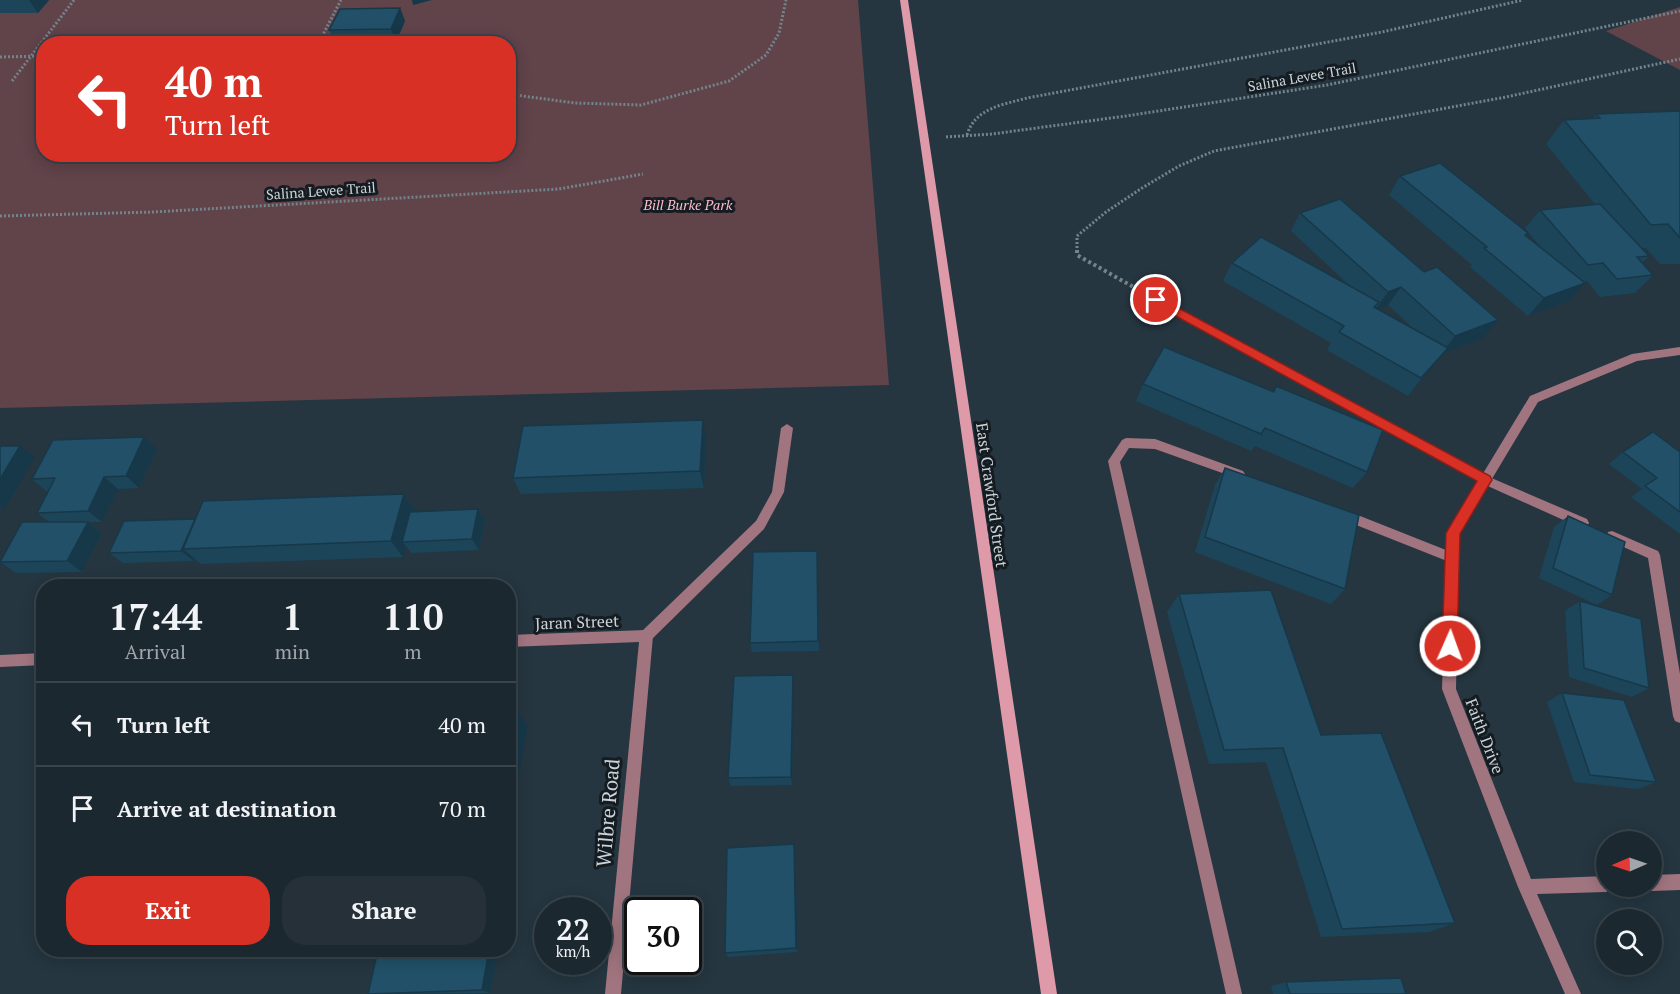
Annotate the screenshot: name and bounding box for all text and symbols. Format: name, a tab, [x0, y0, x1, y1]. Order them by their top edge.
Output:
text: 40 m	[165, 53, 263, 109]
street label: Salina Levee Trail	[1246, 58, 1358, 95]
icon: left	[66, 60, 144, 138]
text: Turn left	[165, 107, 270, 143]
street label: Salina Levee Trail	[266, 177, 376, 204]
park label: Bill Burke Park	[643, 195, 733, 214]
pin	[1130, 274, 1181, 325]
icon: arrive	[1139, 283, 1172, 316]
street label: East Crawford Street	[971, 421, 1013, 569]
text: 17:44	[109, 593, 202, 640]
text: 1	[282, 593, 303, 640]
text: 110	[382, 593, 443, 640]
street label: Jaran Street	[535, 610, 619, 634]
position arrow	[1418, 614, 1482, 678]
text: Arrival	[125, 638, 186, 665]
text: min	[275, 638, 310, 665]
text: m	[404, 638, 422, 665]
street label: Faith Drive	[1461, 695, 1509, 777]
icon: left	[66, 708, 99, 741]
text: Turn left	[117, 710, 210, 739]
text: 40 m	[438, 710, 486, 739]
street label: Wilbre Road	[589, 758, 626, 868]
icon: arrive	[66, 792, 99, 825]
text: Arrive at destination	[117, 794, 336, 823]
text: 70 m	[438, 794, 486, 823]
north arrow	[1596, 831, 1662, 897]
map controls	[1596, 831, 1662, 975]
button: Exit	[66, 876, 270, 945]
button: Share	[282, 876, 486, 945]
speed limit sign: 30	[624, 897, 702, 975]
text: 22	[556, 909, 590, 949]
button: search	[1596, 909, 1662, 975]
text: km/h	[556, 941, 590, 961]

